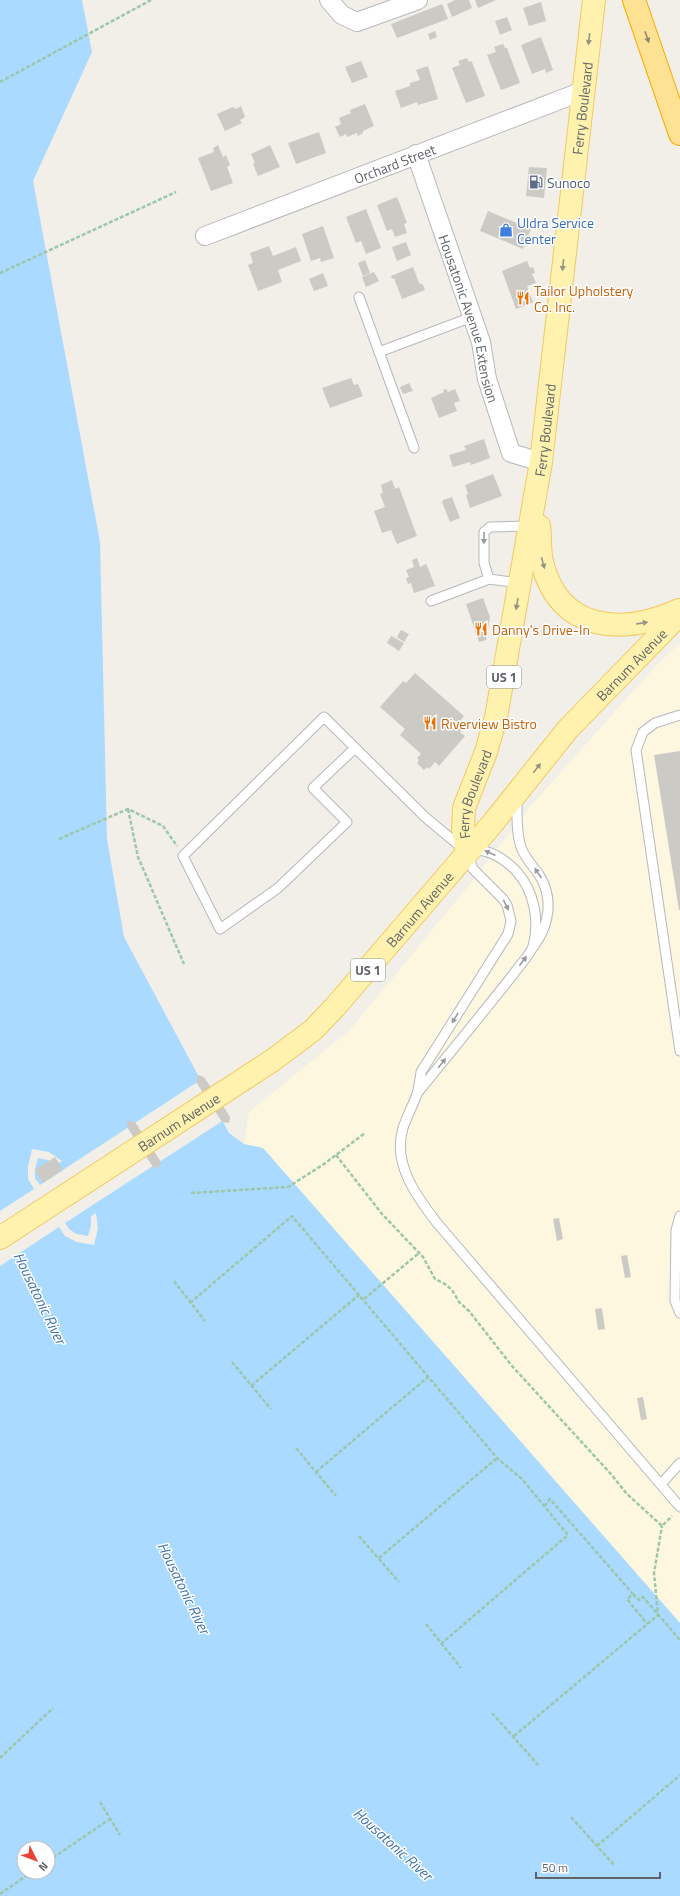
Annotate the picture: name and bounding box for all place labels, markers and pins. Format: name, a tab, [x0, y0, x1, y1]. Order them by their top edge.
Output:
place label: Sunoco	[547, 172, 590, 193]
fuel station icon: Sunoco	[528, 174, 544, 190]
place label: Uldra Service Center	[517, 212, 594, 249]
shop icon: Uldra Service Center	[498, 222, 514, 238]
place label: Tailor Upholstery Co. Inc.	[534, 280, 634, 317]
restaurant icon: Tailor Upholstery Co. Inc.	[515, 290, 531, 306]
place label: Danny's Drive-In	[492, 619, 590, 640]
restaurant icon: Danny's Drive-In	[473, 621, 489, 637]
place label: Riverview Bistro	[441, 713, 537, 734]
restaurant icon: Riverview Bistro	[422, 715, 438, 731]

